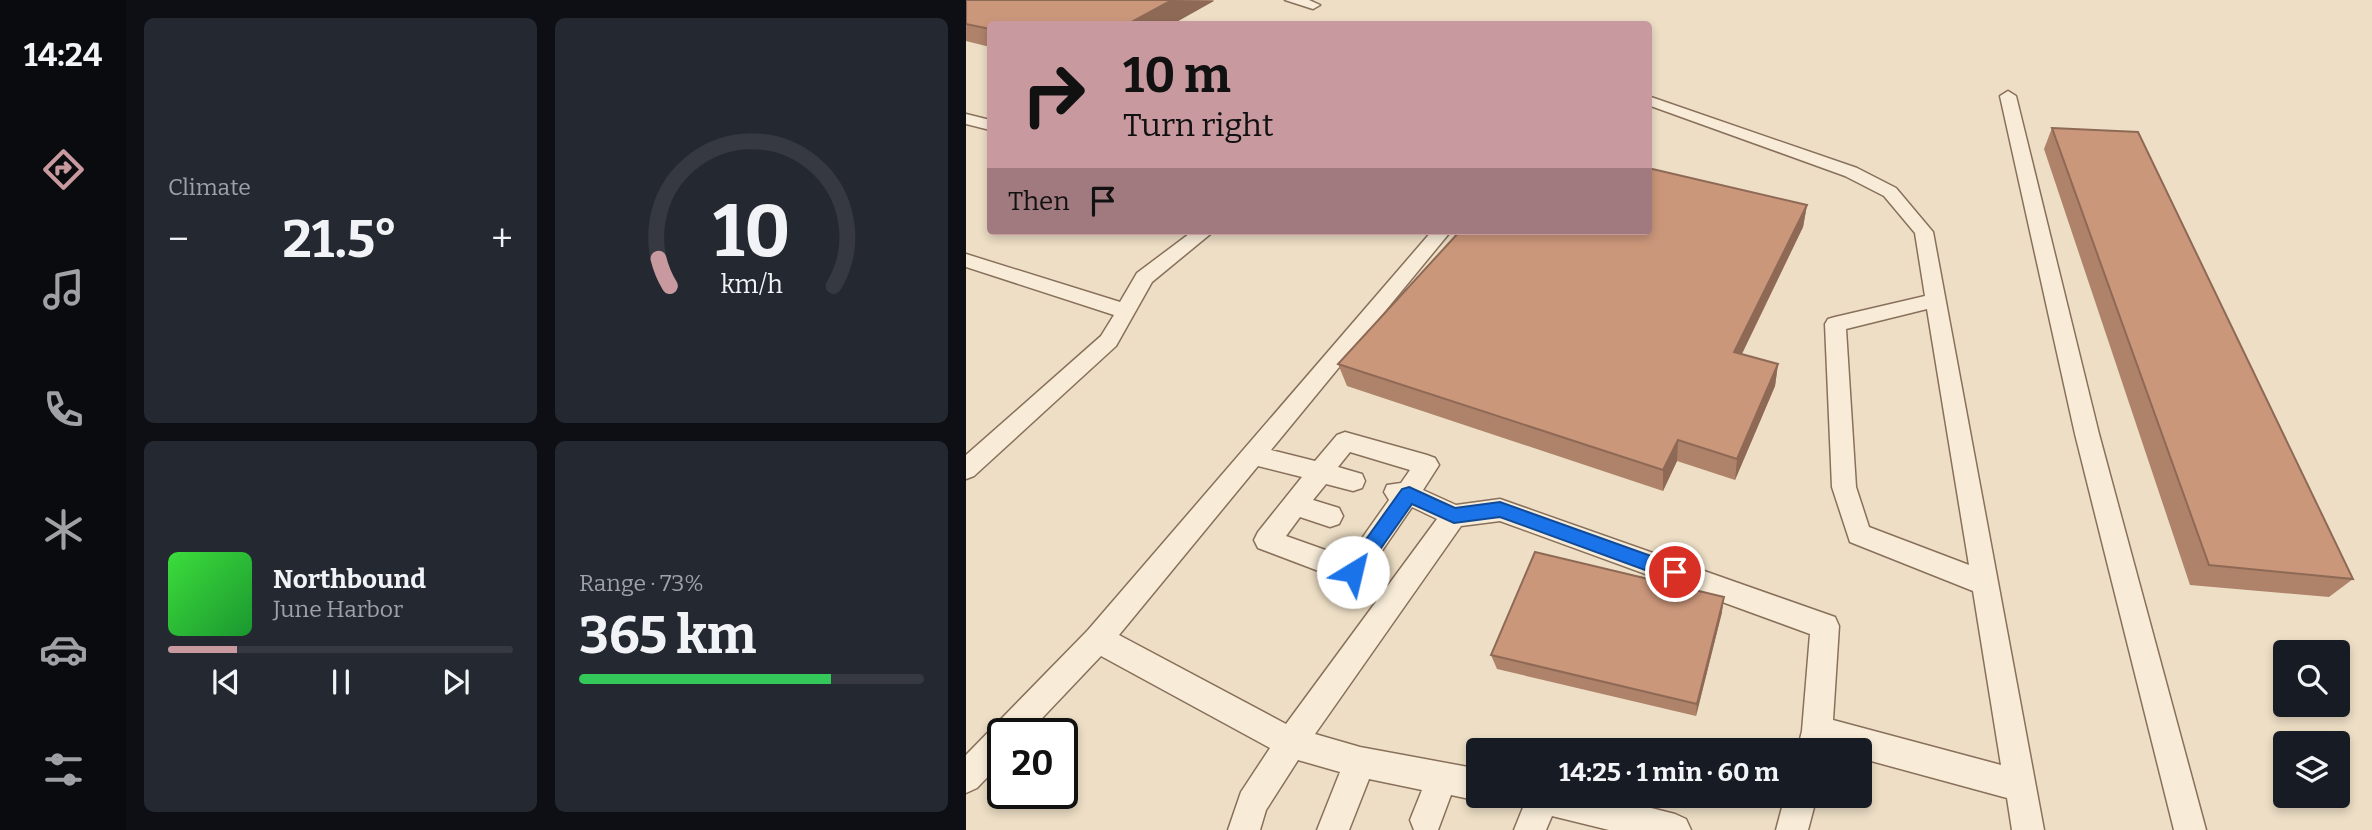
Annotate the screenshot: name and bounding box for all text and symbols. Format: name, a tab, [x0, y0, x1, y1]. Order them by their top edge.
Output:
text: 14:24	[24, 36, 102, 74]
text: 10 m	[1123, 46, 1231, 105]
icon: right	[1008, 49, 1099, 140]
text: Turn right	[1123, 106, 1274, 144]
icon: directions	[39, 145, 88, 194]
text: Climate	[168, 173, 251, 201]
icon: arrive	[1084, 182, 1122, 220]
text: Then	[1008, 186, 1070, 217]
text: 10	[713, 189, 790, 276]
text: 21.5°	[283, 208, 398, 271]
text: −	[168, 216, 189, 262]
text: +	[491, 216, 513, 262]
icon: music	[39, 265, 88, 314]
text: km/h	[721, 270, 783, 300]
icon: phone	[39, 385, 88, 434]
icon: climate	[39, 505, 88, 554]
position arrow	[1316, 535, 1390, 609]
pin	[1645, 542, 1705, 602]
icon: arrive	[1656, 553, 1694, 591]
text: Northbound	[273, 564, 426, 595]
text: Range · 73%	[579, 569, 704, 597]
text: June Harbor	[273, 595, 403, 623]
text: 365 km	[579, 604, 756, 667]
icon: car	[39, 625, 88, 674]
map controls	[2273, 640, 2350, 808]
button: search	[2273, 640, 2350, 717]
icon: previous	[207, 663, 245, 701]
icon: pause	[322, 663, 360, 701]
icon: next	[437, 663, 475, 701]
speed limit sign: 20	[987, 718, 1078, 809]
button: layers	[2273, 731, 2350, 808]
icon: filters	[39, 745, 88, 794]
text: 14:25 · 1 min · 60 m	[1559, 757, 1779, 788]

